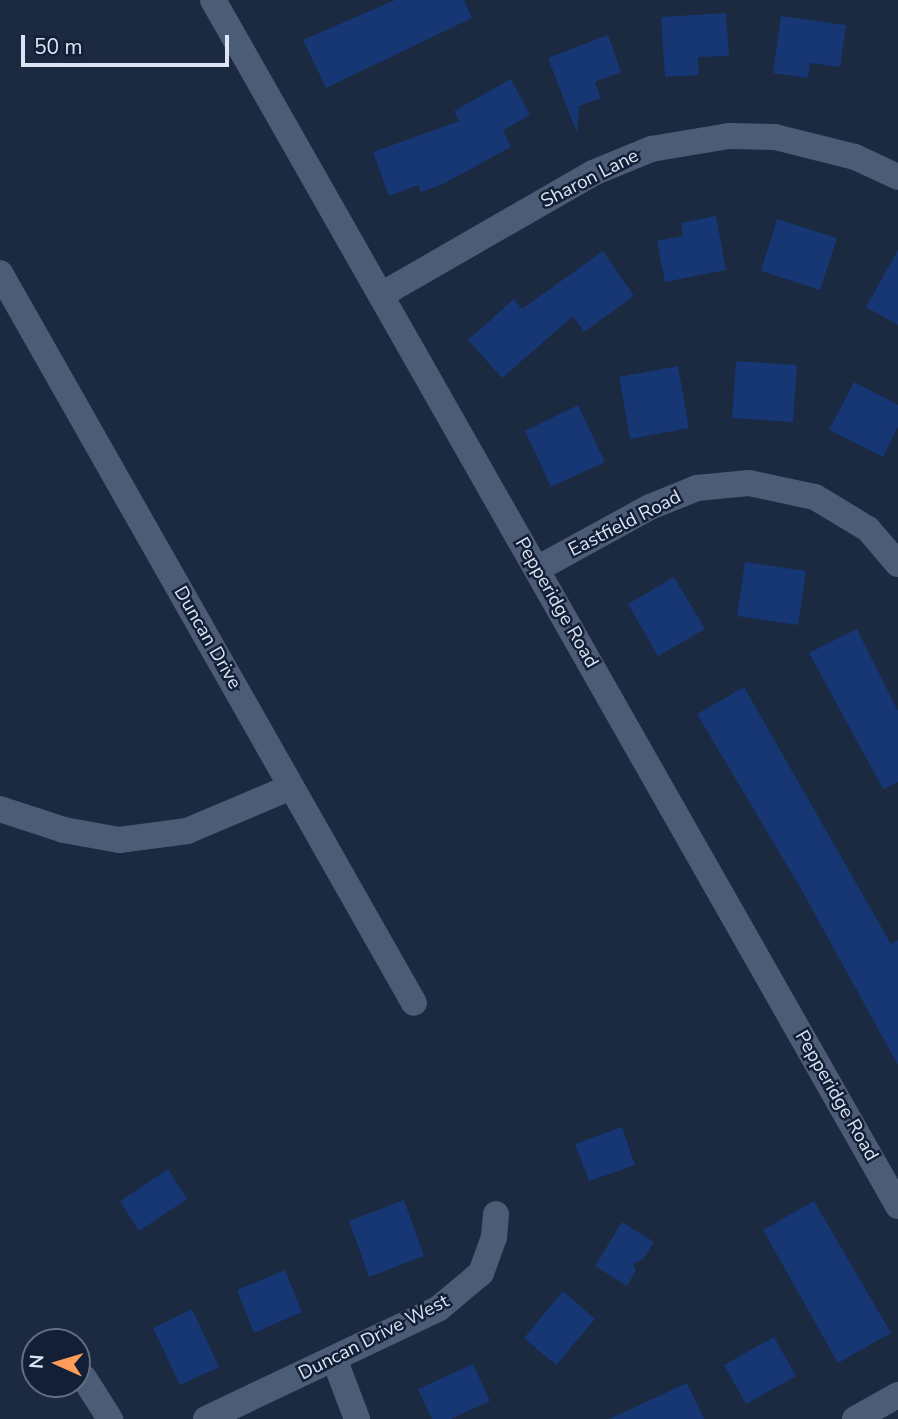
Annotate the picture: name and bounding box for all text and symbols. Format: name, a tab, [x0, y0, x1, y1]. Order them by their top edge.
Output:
scale bar	[24, 21, 233, 65]
text: 50 m	[34, 33, 83, 61]
street label: Sharon Lane	[537, 145, 643, 213]
street label: Eastfield Road	[565, 486, 685, 562]
street label: Pepperidge Road	[509, 534, 603, 672]
street label: Duncan Drive	[168, 582, 246, 694]
street label: Pepperidge Road	[789, 1027, 883, 1165]
street label: Duncan Drive West	[295, 1290, 453, 1386]
north arrow	[21, 1328, 91, 1398]
text: N	[24, 1354, 51, 1370]

